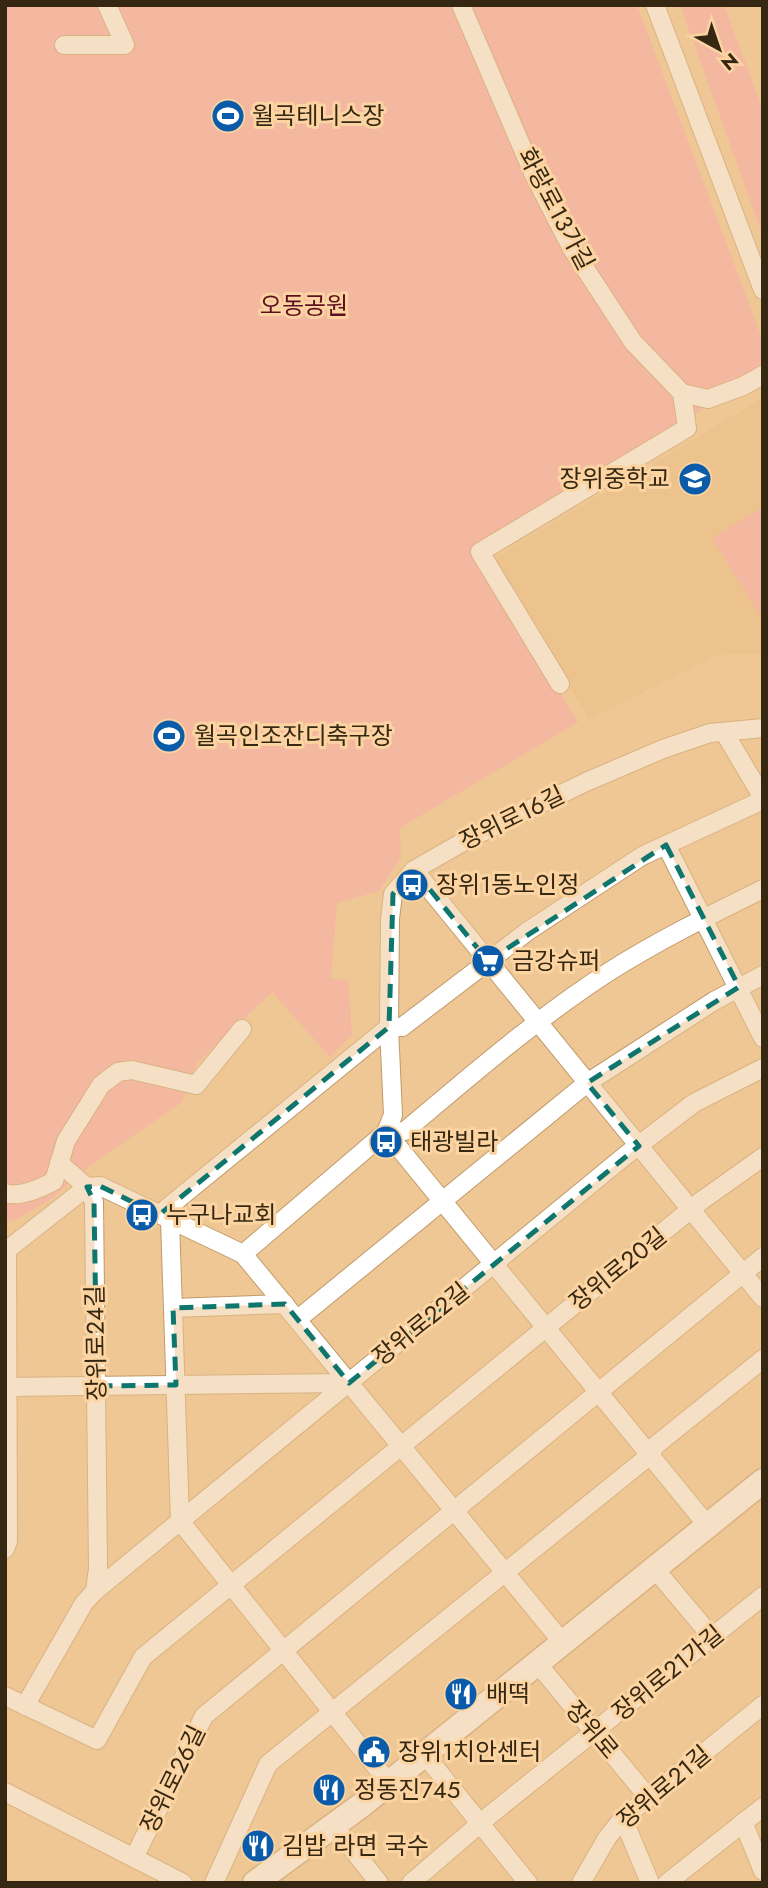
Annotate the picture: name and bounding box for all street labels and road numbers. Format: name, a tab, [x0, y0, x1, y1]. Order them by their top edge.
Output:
street label: 화랑로13가길	[509, 141, 603, 276]
street label: 장위로16길	[453, 777, 570, 858]
street label: 장위로20길	[561, 1218, 674, 1319]
street label: 장위로22길	[365, 1274, 477, 1374]
street label: 장위로24길	[77, 1285, 114, 1401]
street label: 장위로21가길	[604, 1617, 731, 1729]
street label: 장위로	[558, 1693, 627, 1766]
street label: 장위로26길	[131, 1719, 214, 1838]
street label: 장위로21길	[609, 1737, 718, 1836]

